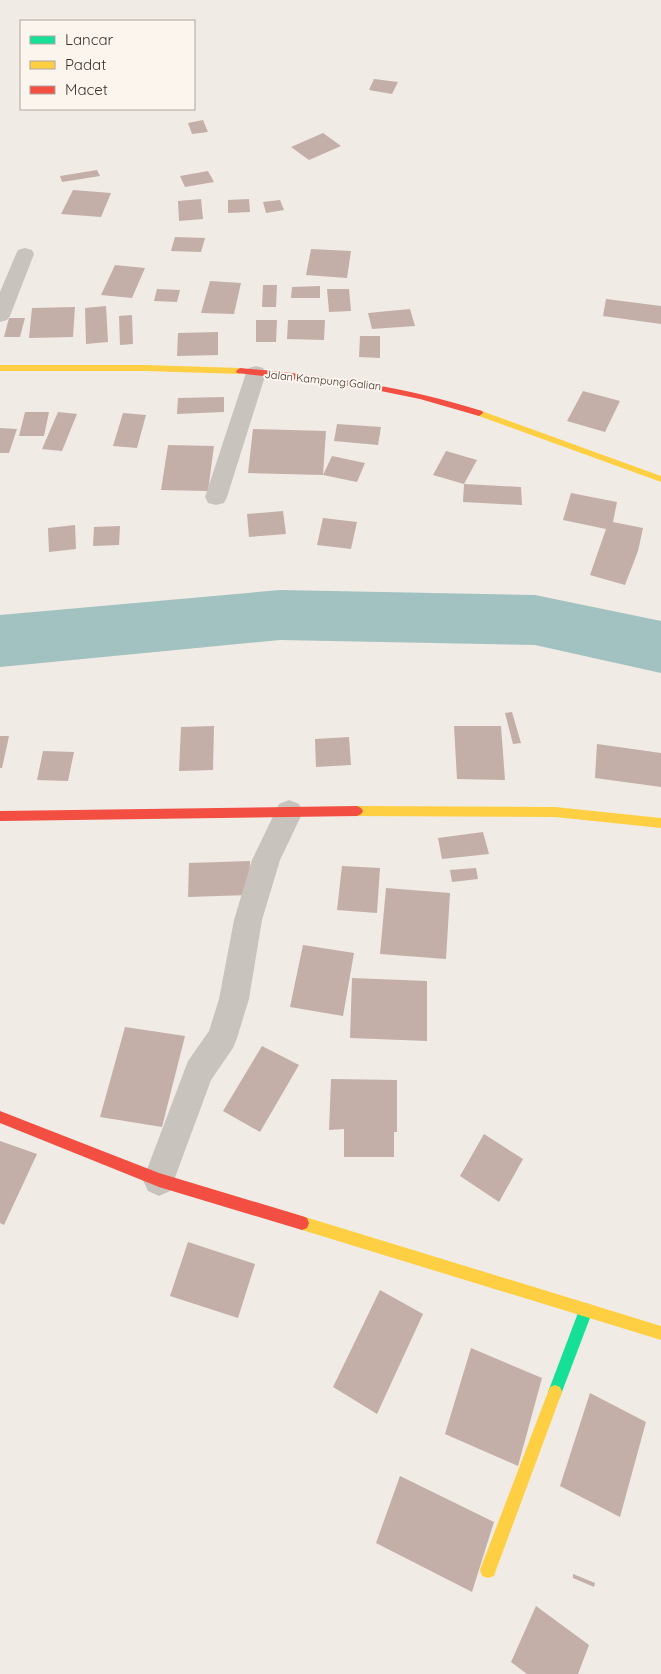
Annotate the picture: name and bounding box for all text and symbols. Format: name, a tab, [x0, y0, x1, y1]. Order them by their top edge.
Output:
legend	[20, 20, 195, 110]
text: Lancar	[65, 30, 114, 49]
text: Padat	[65, 55, 106, 74]
text: Macet	[65, 80, 108, 99]
street label: Jalan Kampung Galian	[264, 367, 382, 393]

